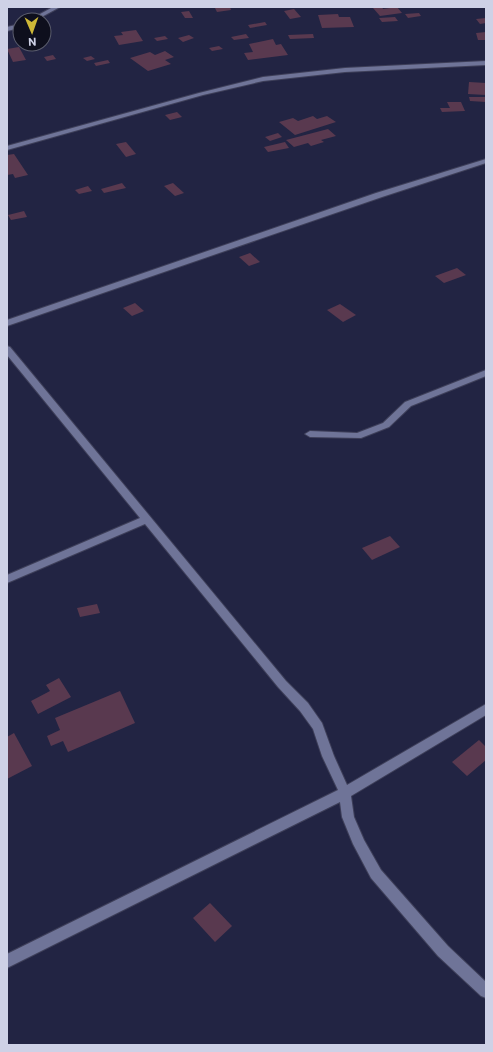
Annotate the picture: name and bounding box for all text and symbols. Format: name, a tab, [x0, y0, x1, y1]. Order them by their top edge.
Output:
north arrow	[12, 12, 52, 52]
text: N	[28, 36, 37, 49]

